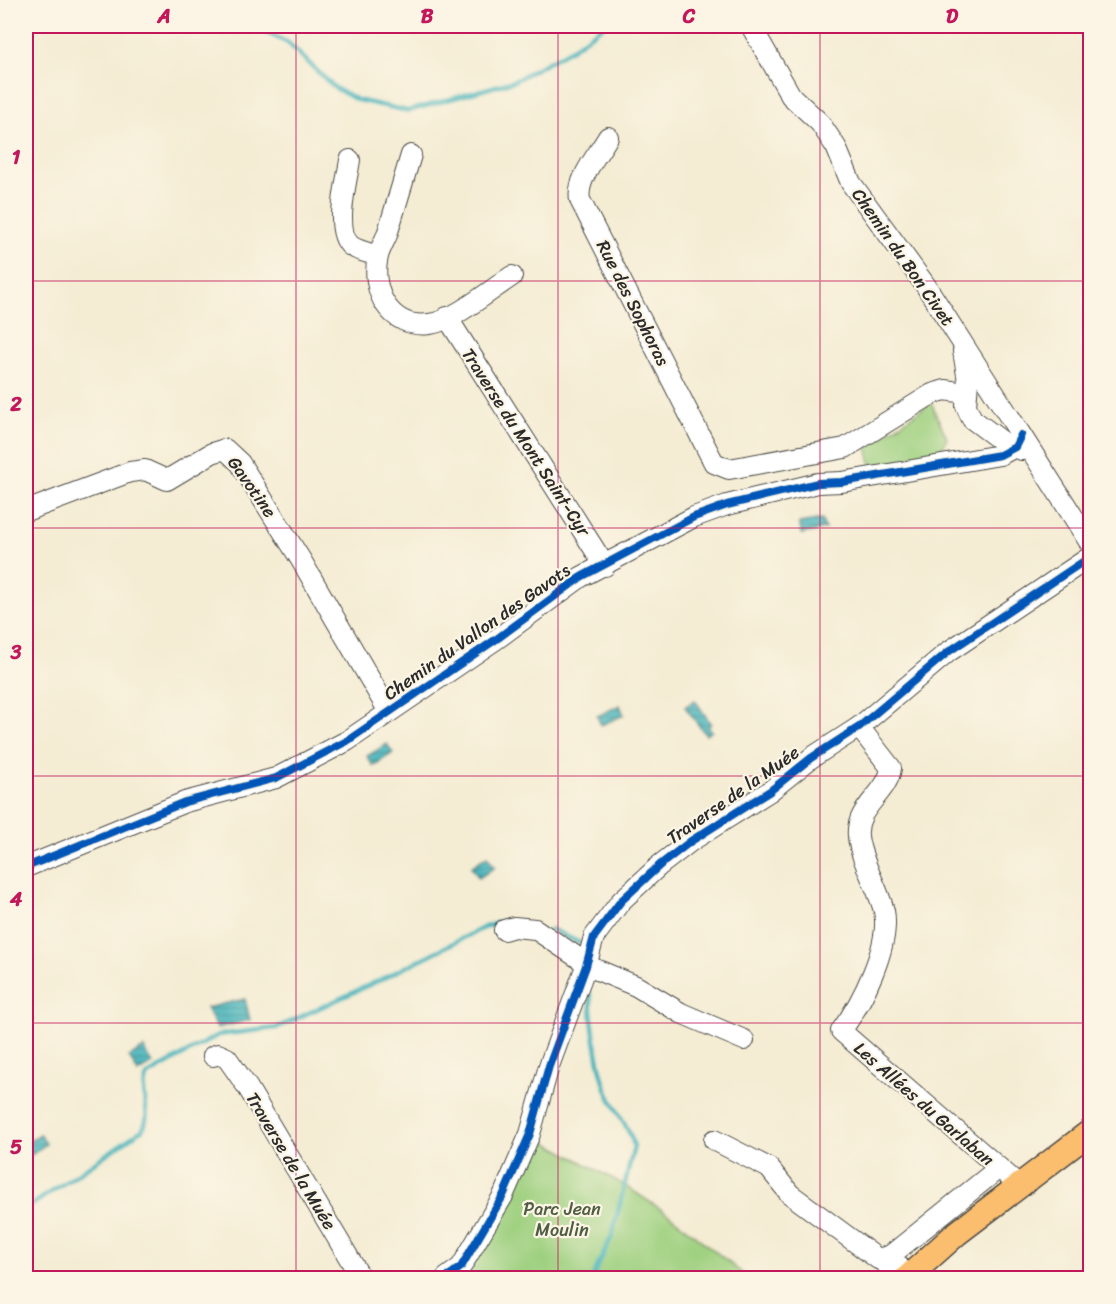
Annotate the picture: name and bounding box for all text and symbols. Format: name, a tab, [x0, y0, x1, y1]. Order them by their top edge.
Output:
text: A	[156, 0, 171, 34]
text: B	[421, 0, 434, 34]
text: C	[682, 0, 696, 34]
text: D	[946, 0, 959, 34]
text: 1	[12, 140, 21, 175]
street label: Chemin du Bon Civet	[843, 181, 963, 333]
street label: Rue des Sophoras	[587, 234, 679, 372]
street label: Traverse du Mont Saint-Cyr	[453, 341, 600, 544]
text: 2	[9, 387, 22, 422]
street label: Gavotine	[219, 449, 285, 525]
street label: Chemin du Vallon des Gavots	[377, 555, 578, 709]
text: 3	[10, 635, 22, 670]
street label: Traverse de la Muée	[660, 737, 806, 853]
text: 4	[9, 882, 23, 917]
street label: Les Allées du Garlaban	[846, 1034, 1002, 1175]
street label: Traverse de la Muée	[237, 1086, 345, 1236]
text: 5	[10, 1130, 22, 1165]
park label: Parc Jean Moulin	[523, 1193, 601, 1246]

